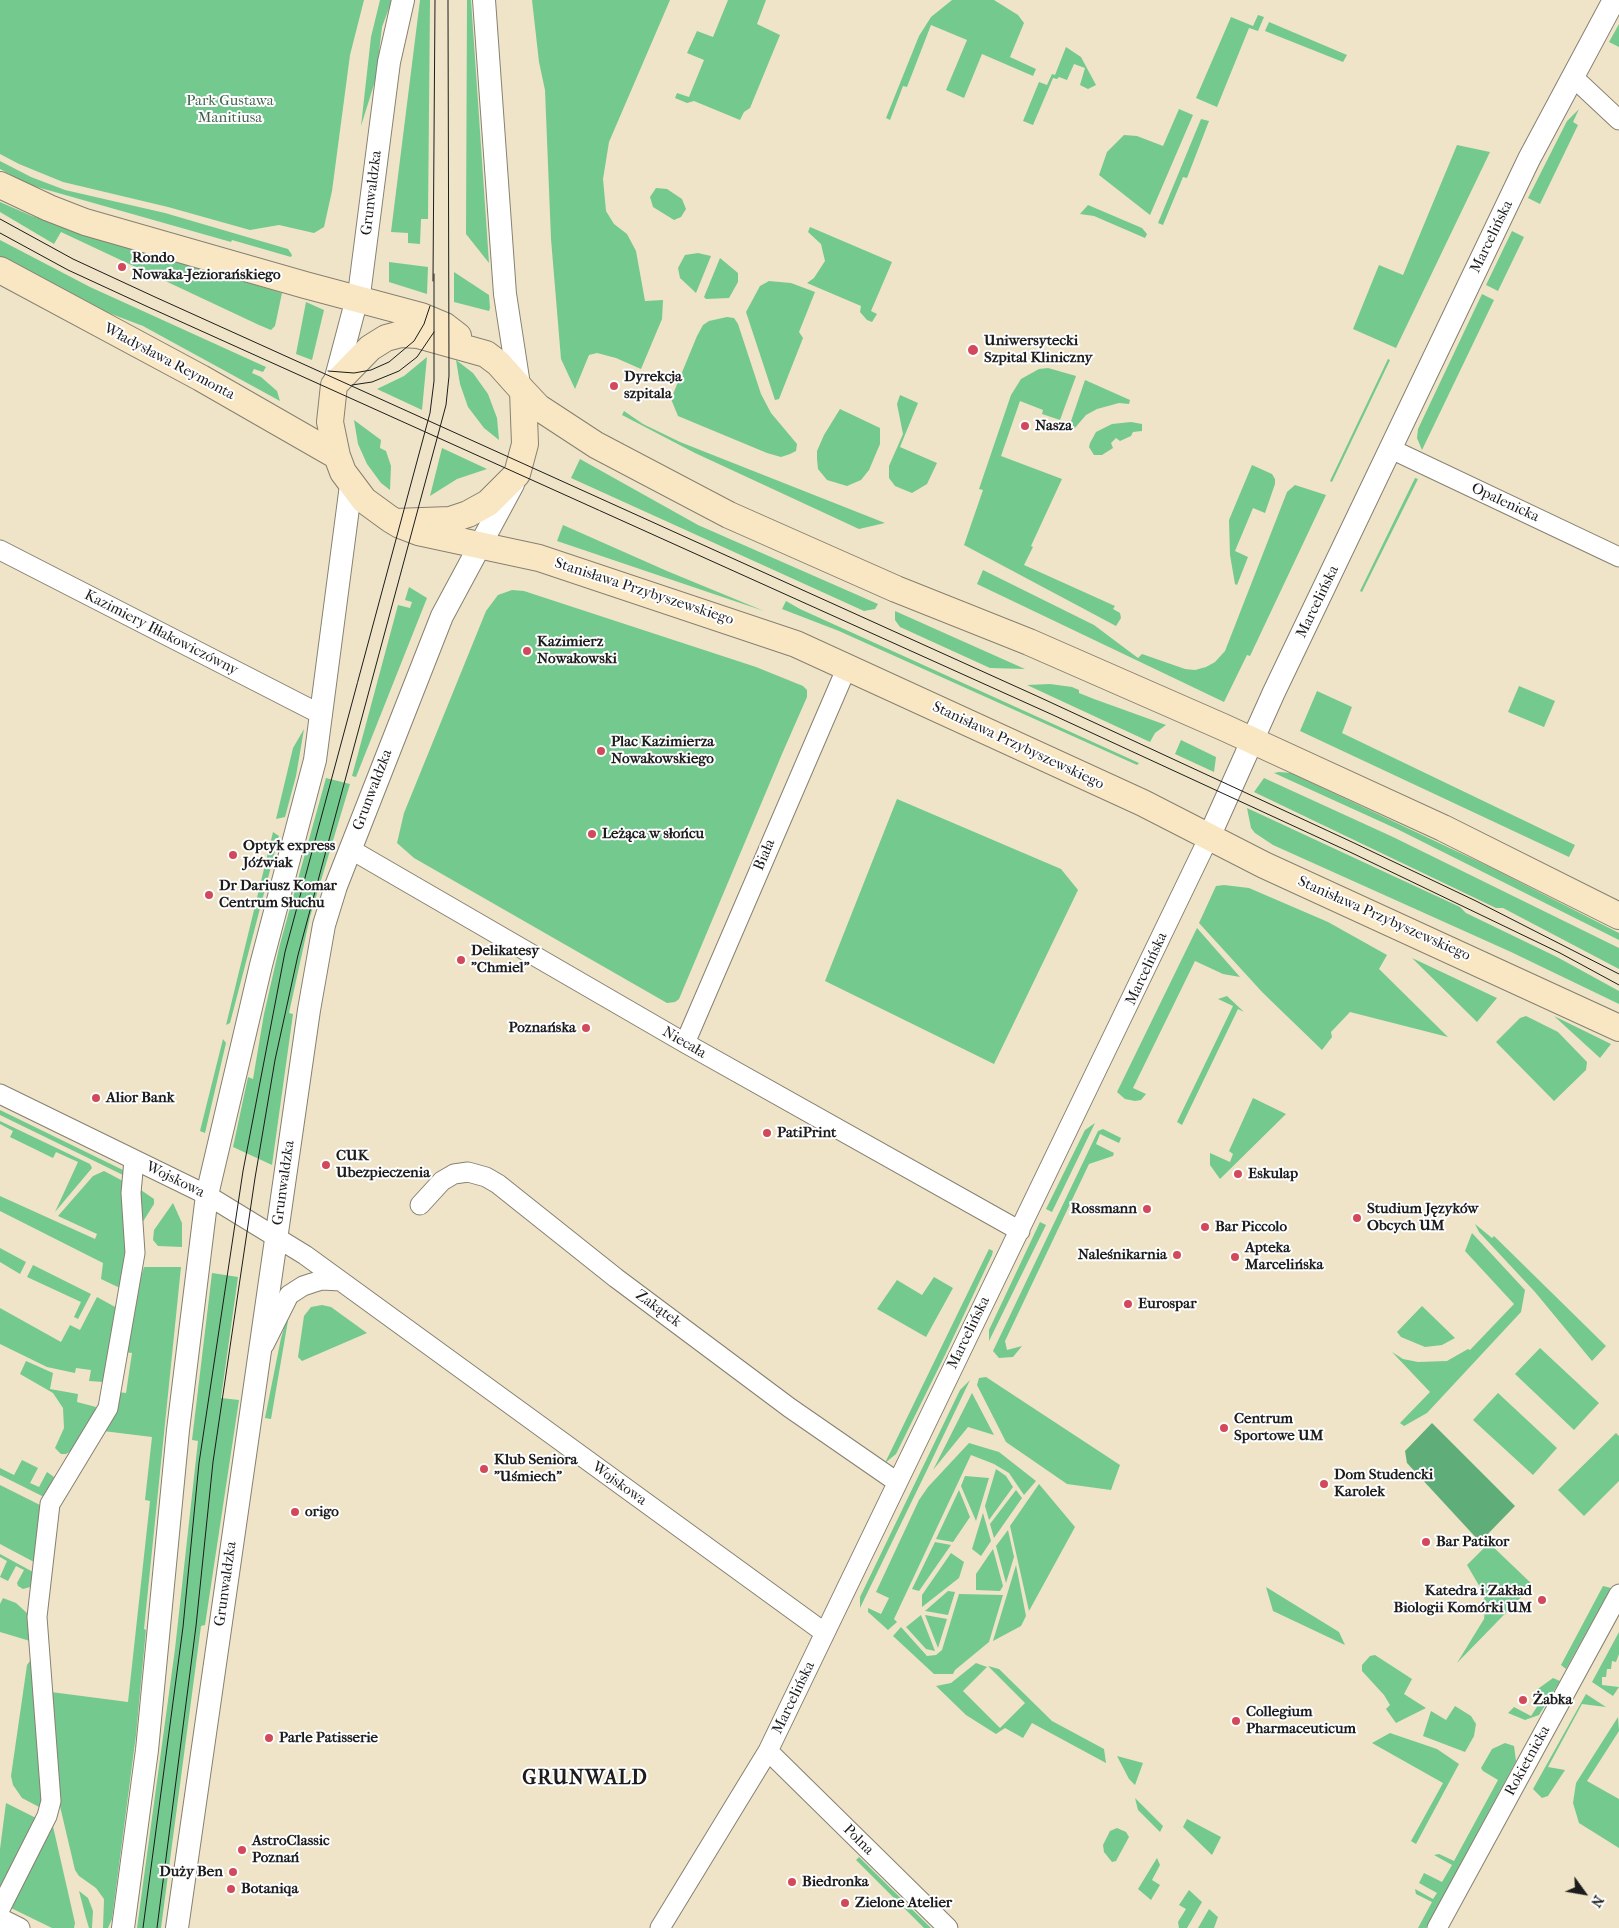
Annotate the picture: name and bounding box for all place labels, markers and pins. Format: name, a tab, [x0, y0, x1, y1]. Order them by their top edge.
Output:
place label: Rondo Nowaka-Jeziorańskiego	[132, 249, 281, 284]
marker: Rondo Nowaka-Jeziorańskiego	[116, 261, 128, 273]
place label: Uniwersytecki Szpital Kliniczny	[984, 332, 1092, 367]
marker: Uniwersytecki Szpital Kliniczny	[966, 343, 980, 357]
place label: Dyrekcja szpitala	[624, 368, 682, 403]
marker: Dyrekcja szpitala	[608, 380, 620, 392]
place label: Nasza	[1035, 417, 1072, 435]
marker: Nasza	[1019, 420, 1031, 432]
place label: Kazimierz Nowakowski	[537, 633, 617, 668]
marker: Kazimierz Nowakowski	[521, 645, 533, 657]
place label: Plac Kazimierza Nowakowskiego	[611, 733, 714, 768]
marker: Plac Kazimierza Nowakowskiego	[595, 745, 607, 757]
place label: Leżąca w słońcu	[602, 825, 704, 843]
marker: Leżąca w słońcu	[586, 828, 598, 840]
place label: Optyk express Jóźwiak	[243, 837, 335, 872]
marker: Optyk express Jóźwiak	[227, 849, 239, 861]
place label: Dr Dariusz Komar Centrum Słuchu	[219, 877, 337, 912]
marker: Dr Dariusz Komar Centrum Słuchu	[203, 889, 215, 901]
place label: Delikatesy "Chmiel"	[471, 942, 539, 977]
marker: Delikatesy "Chmiel"	[455, 954, 467, 966]
place label: Poznańska	[509, 1019, 576, 1037]
marker: Poznańska	[580, 1022, 592, 1034]
place label: Alior Bank	[106, 1089, 174, 1107]
marker: Alior Bank	[90, 1092, 102, 1104]
place label: PatiPrint	[777, 1124, 836, 1142]
marker: PatiPrint	[761, 1127, 773, 1139]
place label: CUK Ubezpieczenia	[336, 1147, 430, 1182]
marker: CUK Ubezpieczenia	[320, 1159, 332, 1171]
place label: Eskulap	[1248, 1165, 1298, 1183]
marker: Eskulap	[1232, 1168, 1244, 1180]
place label: Rossmann	[1071, 1200, 1137, 1218]
place label: Studium Języków Obcych UM	[1367, 1200, 1478, 1235]
marker: Rossmann	[1141, 1203, 1153, 1215]
marker: Studium Języków Obcych UM	[1351, 1212, 1363, 1224]
place label: Bar Piccolo	[1215, 1218, 1287, 1236]
marker: Bar Piccolo	[1199, 1221, 1211, 1233]
place label: Apteka Marcelińska	[1245, 1239, 1323, 1274]
place label: Naleśnikarnia	[1078, 1246, 1167, 1264]
marker: Naleśnikarnia	[1171, 1249, 1183, 1261]
marker: Apteka Marcelińska	[1229, 1251, 1241, 1263]
place label: Eurospar	[1138, 1295, 1197, 1313]
marker: Eurospar	[1122, 1298, 1134, 1310]
place label: Centrum Sportowe UM	[1234, 1410, 1323, 1445]
marker: Centrum Sportowe UM	[1218, 1422, 1230, 1434]
place label: Klub Seniora "Uśmiech"	[494, 1451, 577, 1486]
marker: Klub Seniora "Uśmiech"	[478, 1463, 490, 1475]
place label: Dom Studencki Karolek	[1334, 1466, 1433, 1501]
marker: Dom Studencki Karolek	[1318, 1478, 1330, 1490]
place label: origo	[305, 1503, 339, 1521]
marker: origo	[289, 1506, 301, 1518]
place label: Bar Patikor	[1436, 1533, 1509, 1551]
marker: Bar Patikor	[1420, 1536, 1432, 1548]
place label: Katedra i Zakład Biologii Komórki UM	[1394, 1582, 1532, 1617]
marker: Katedra i Zakład Biologii Komórki UM	[1536, 1594, 1548, 1606]
place label: Żabka	[1533, 1691, 1572, 1709]
marker: Żabka	[1517, 1694, 1529, 1706]
place label: Collegium Pharmaceuticum	[1246, 1703, 1356, 1738]
marker: Collegium Pharmaceuticum	[1230, 1715, 1242, 1727]
place label: Parle Patisserie	[279, 1729, 378, 1747]
marker: Parle Patisserie	[263, 1732, 275, 1744]
place label: AstroClassic Poznań	[252, 1832, 330, 1867]
marker: AstroClassic Poznań	[236, 1844, 248, 1856]
place label: Duży Ben	[159, 1863, 223, 1881]
marker: Duży Ben	[227, 1866, 239, 1878]
place label: Biedronka	[802, 1873, 869, 1891]
marker: Biedronka	[786, 1876, 798, 1888]
place label: Botaniqa	[241, 1880, 298, 1898]
marker: Botaniqa	[225, 1883, 237, 1895]
place label: Zielone Atelier	[855, 1894, 952, 1912]
marker: Zielone Atelier	[839, 1897, 851, 1909]

